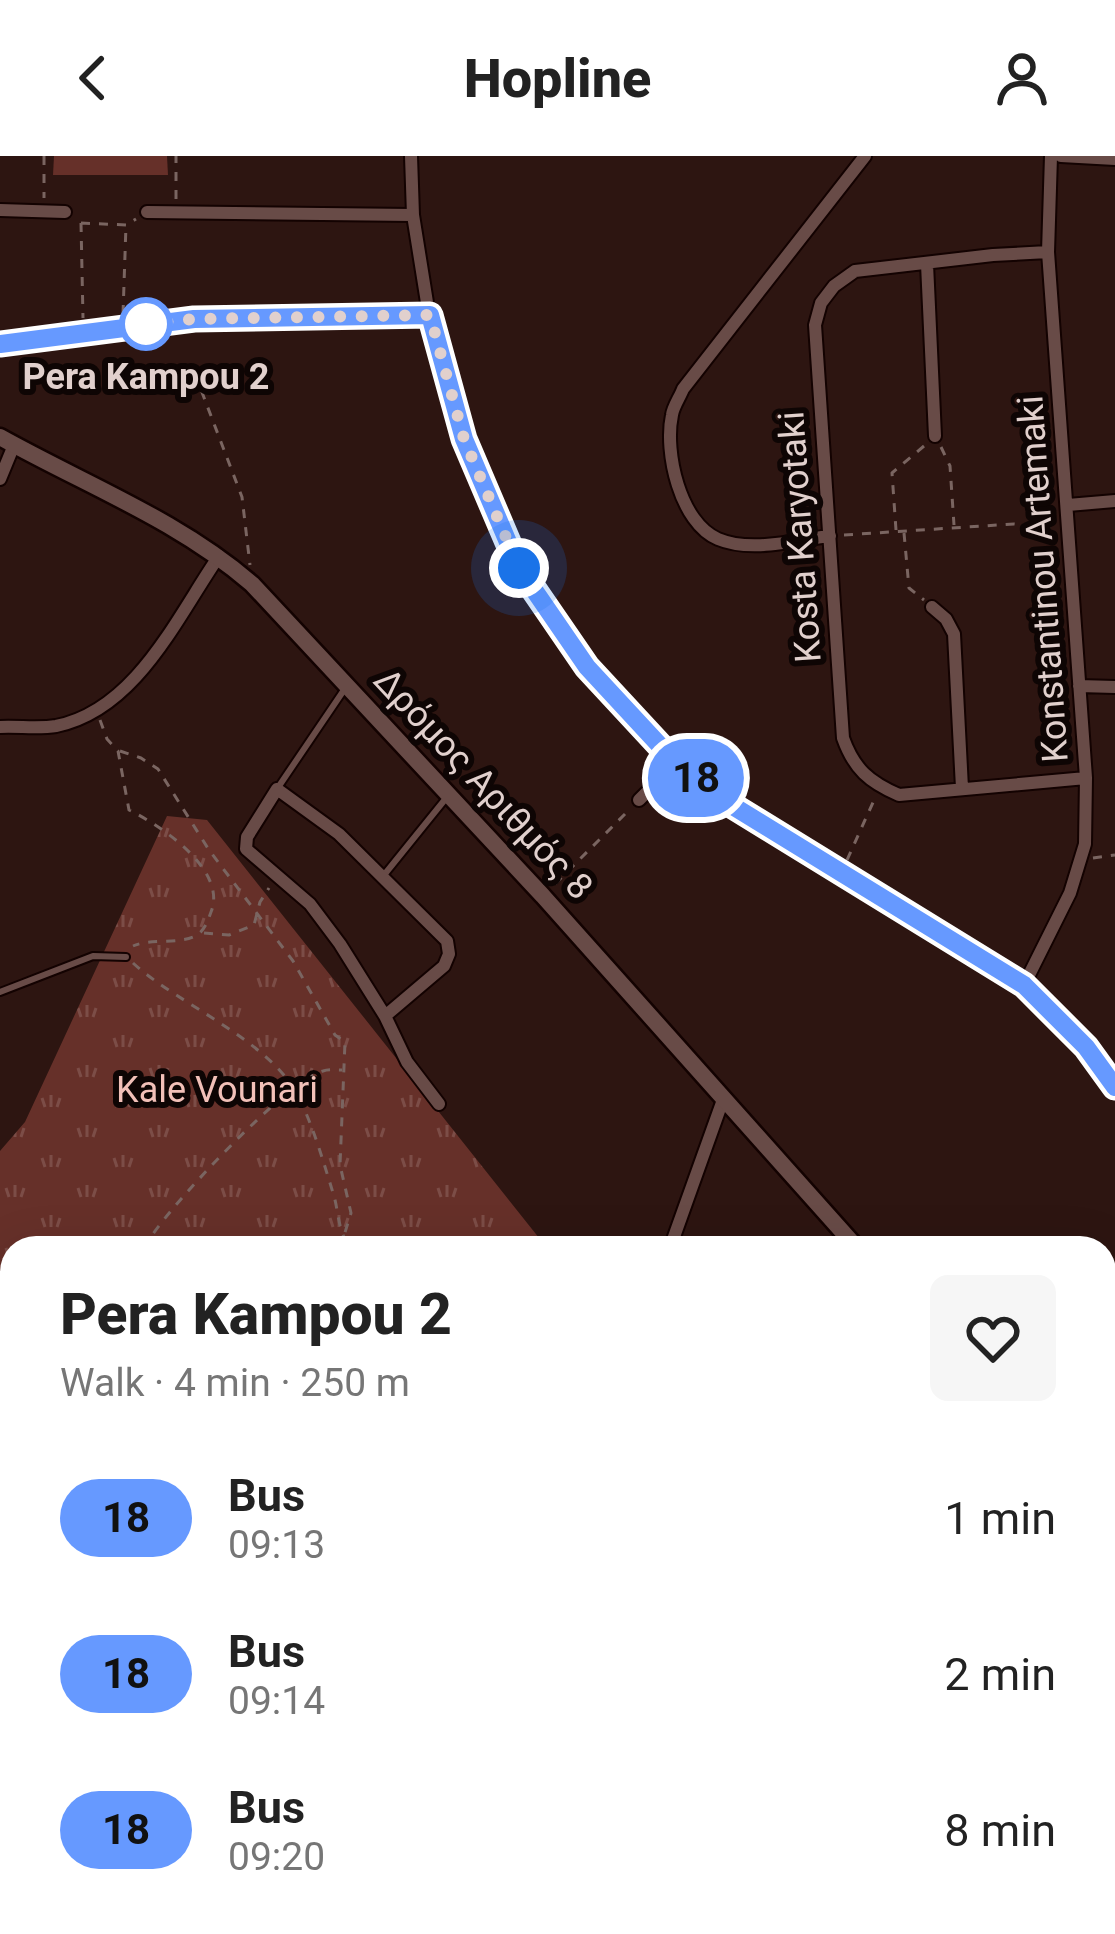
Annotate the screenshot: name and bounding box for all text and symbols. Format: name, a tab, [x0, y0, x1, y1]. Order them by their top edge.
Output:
icon: back	[60, 45, 126, 111]
icon: person	[989, 45, 1055, 111]
text: Hopline	[464, 47, 651, 110]
marker: Pera Kampou 2	[121, 299, 171, 349]
place label: Pera Kampou 2	[23, 356, 269, 398]
street label: Konstantinou Artemaki	[1009, 394, 1077, 764]
street label: Kosta Karyotaki	[770, 410, 830, 664]
your location	[489, 538, 549, 598]
street label: Δρόμος Αριθμός 8	[365, 659, 601, 908]
line badge: 18	[642, 739, 750, 817]
text: 18	[672, 753, 720, 802]
park label: Kale Vounari	[116, 1069, 318, 1111]
button: heart	[930, 1275, 1056, 1401]
text: Pera Kampou 2	[60, 1281, 452, 1348]
text: Walk · 4 min · 250 m	[60, 1360, 410, 1406]
text: Bus	[228, 1469, 305, 1522]
text: 1 min	[944, 1492, 1056, 1545]
text: 18	[102, 1493, 150, 1542]
text: 09:13	[228, 1522, 325, 1568]
text: Bus	[228, 1625, 305, 1678]
text: 2 min	[944, 1648, 1056, 1701]
text: 18	[102, 1649, 150, 1698]
text: 09:14	[228, 1678, 325, 1724]
text: Bus	[228, 1781, 305, 1834]
text: 8 min	[944, 1804, 1056, 1857]
text: 18	[102, 1805, 150, 1854]
text: 09:20	[228, 1834, 325, 1880]

